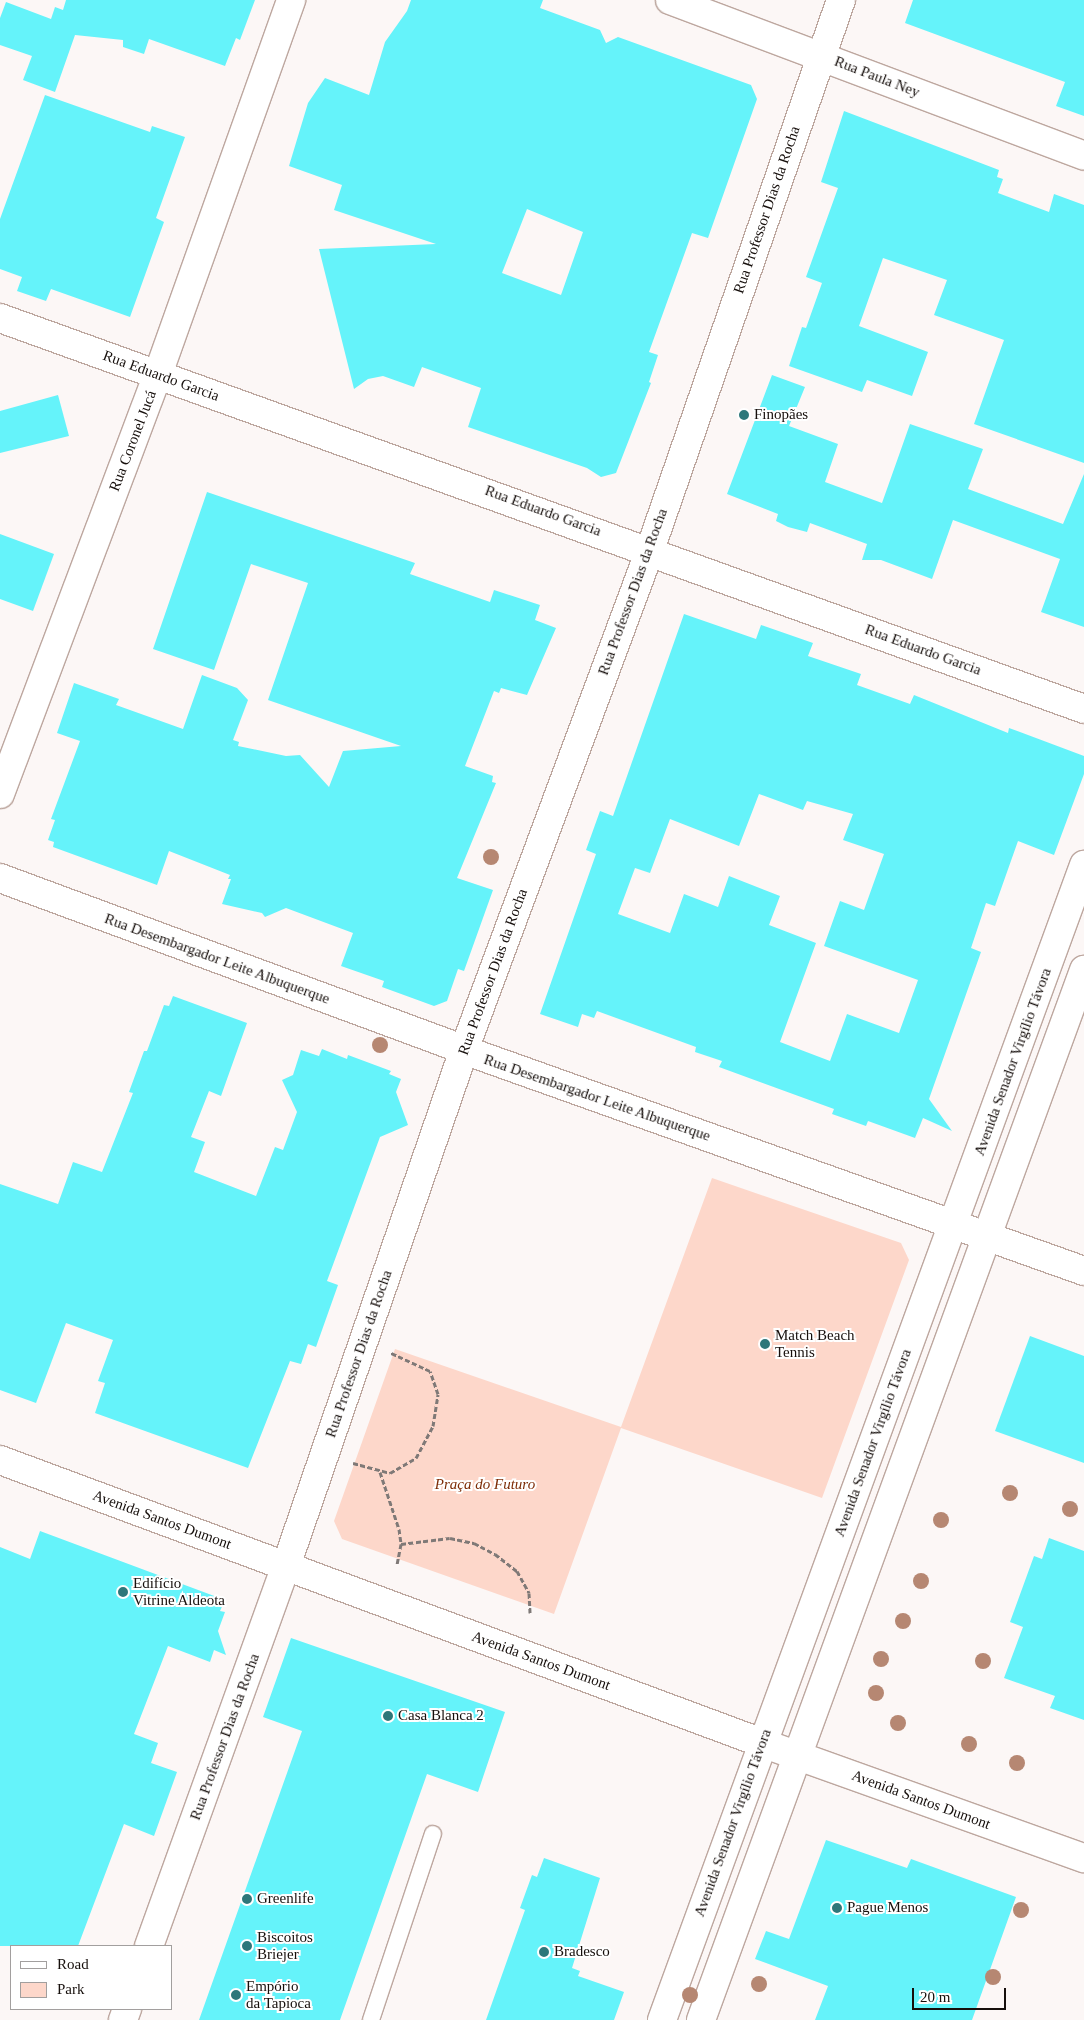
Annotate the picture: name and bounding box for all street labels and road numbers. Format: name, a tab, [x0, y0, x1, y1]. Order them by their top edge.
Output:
street label: Rua Paula Ney	[832, 52, 922, 102]
street label: Rua Professor Dias da Rocha	[730, 124, 804, 296]
street label: Rua Eduardo Garcia	[100, 347, 222, 405]
street label: Rua Coronel Jucá	[105, 388, 161, 494]
street label: Rua Eduardo Garcia	[482, 482, 604, 540]
street label: Rua Professor Dias da Rocha	[594, 506, 672, 678]
street label: Rua Eduardo Garcia	[862, 621, 984, 679]
street label: Rua Professor Dias da Rocha	[454, 886, 532, 1058]
street label: Rua Desembargador Leite Albuquerque	[102, 910, 332, 1008]
street label: Avenida Senador Virgílio Távora	[971, 965, 1055, 1159]
street label: Rua Desembargador Leite Albuquerque	[481, 1051, 713, 1145]
street label: Rua Professor Dias da Rocha	[322, 1268, 396, 1440]
street label: Avenida Senador Virgílio Távora	[831, 1346, 915, 1540]
street label: Avenida Santos Dumont	[90, 1487, 234, 1553]
street label: Avenida Santos Dumont	[469, 1628, 613, 1694]
street label: Rua Professor Dias da Rocha	[186, 1651, 264, 1823]
street label: Avenida Senador Virgílio Távora	[691, 1726, 775, 1920]
street label: Avenida Santos Dumont	[849, 1767, 993, 1833]

